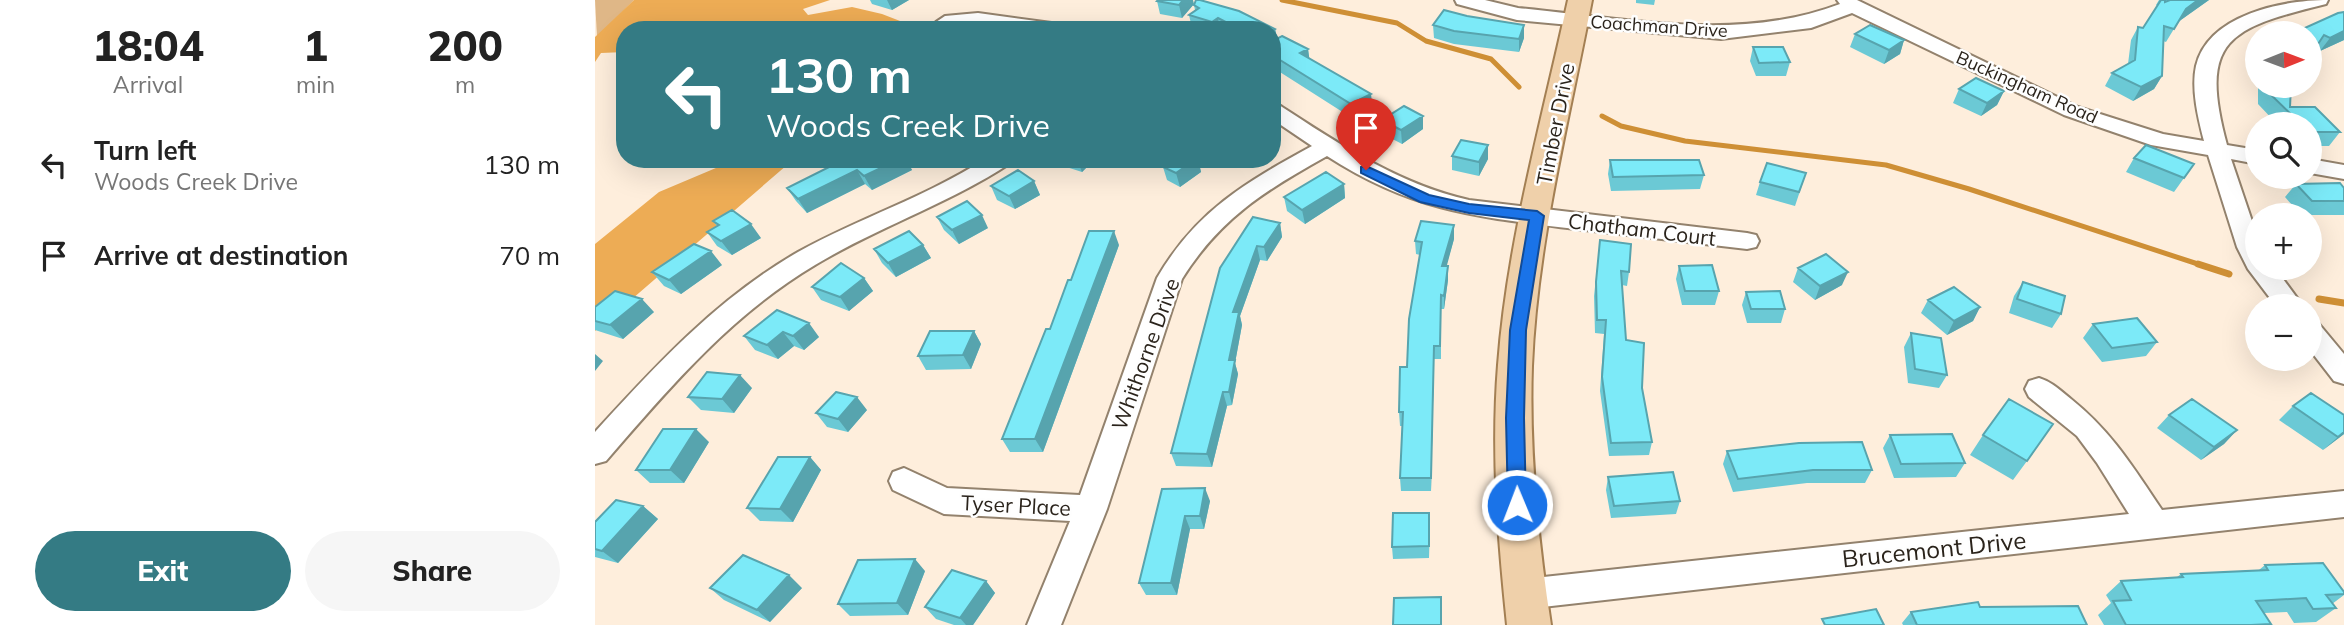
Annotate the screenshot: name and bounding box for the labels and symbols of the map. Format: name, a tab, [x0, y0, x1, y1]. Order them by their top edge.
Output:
street label: Coachman Drive	[1590, 10, 1728, 42]
north arrow	[2245, 21, 2322, 98]
street label: Buckingham Road	[1953, 45, 2101, 129]
street label: Timber Drive	[1530, 61, 1580, 187]
pin	[1336, 98, 1396, 170]
street label: Chatham Court	[1567, 207, 1717, 251]
street label: Whithorne Drive	[1105, 274, 1185, 434]
position arrow	[1480, 468, 1554, 542]
street label: Tyser Place	[960, 489, 1072, 521]
street label: Brucemont Drive	[1840, 524, 2028, 574]

